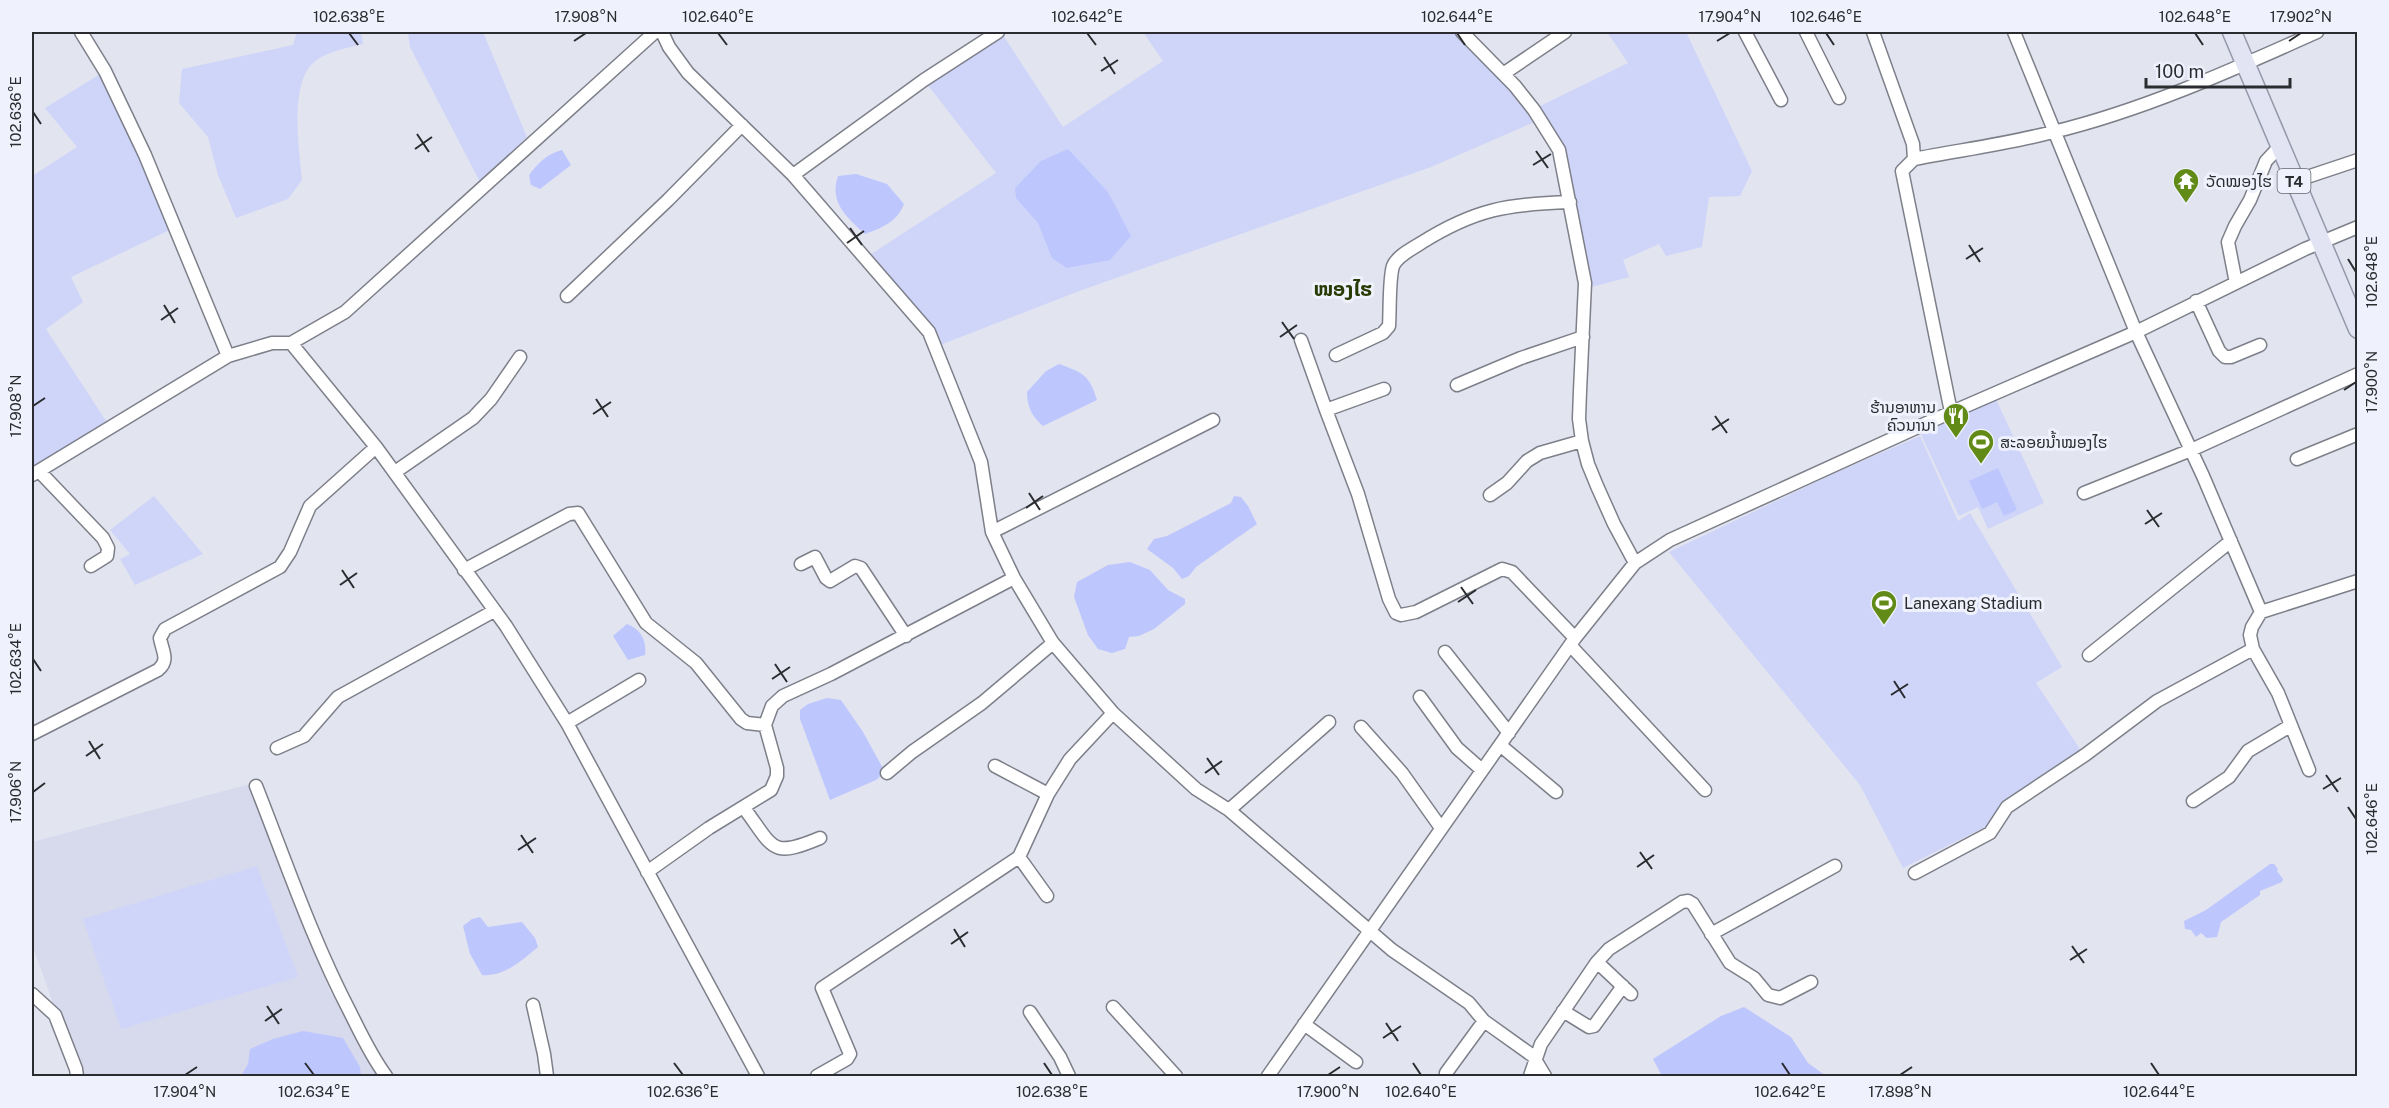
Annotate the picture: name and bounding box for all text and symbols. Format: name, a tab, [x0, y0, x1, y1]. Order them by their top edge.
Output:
text: 102.638°E	[313, 8, 385, 25]
text: 17.908°N	[555, 8, 618, 25]
text: 102.640°E	[682, 8, 754, 25]
text: 102.642°E	[1051, 8, 1123, 25]
text: 102.644°E	[1421, 8, 1493, 25]
text: 17.904°N	[1699, 8, 1761, 25]
text: 102.646°E	[1790, 8, 1862, 25]
text: 102.648°E	[2159, 8, 2231, 25]
text: 17.902°N	[2270, 8, 2332, 25]
scale bar	[2146, 51, 2290, 89]
text: 100 m	[2155, 61, 2204, 82]
text: 102.636°E	[7, 76, 24, 148]
temple icon: ວັດໝອງໄຮ	[2171, 166, 2201, 204]
road number: T4	[2278, 169, 2310, 193]
place label: ວັດໝອງໄຮ	[2206, 172, 2272, 191]
text: 102.648°E	[2363, 236, 2380, 308]
district label: ໜອງໄຮ	[1314, 277, 1372, 301]
text: 17.900°N	[2363, 351, 2380, 413]
text: 17.908°N	[7, 375, 24, 438]
place label: ຮ້ານອາຫານ ຄົວນານາ	[1870, 398, 1936, 435]
restaurant icon: ຮ້ານອາຫານ ຄົວນານາ	[1941, 401, 1971, 439]
sports icon: ສະລອຍນ້ຳໝອງໄຮ	[1966, 427, 1996, 465]
place label: ສະລອຍນ້ຳໝອງໄຮ	[2000, 430, 2108, 452]
sports icon: Lanexang Stadium	[1869, 588, 1899, 626]
place label: Lanexang Stadium	[1904, 594, 2042, 613]
text: 102.634°E	[7, 623, 24, 695]
text: 17.906°N	[7, 761, 24, 823]
text: 102.646°E	[2363, 783, 2380, 855]
text: 17.904°N	[154, 1083, 216, 1100]
text: 102.634°E	[278, 1083, 350, 1100]
text: 102.636°E	[647, 1083, 719, 1100]
text: 102.638°E	[1016, 1083, 1088, 1100]
text: 17.900°N	[1297, 1083, 1359, 1100]
text: 102.640°E	[1385, 1083, 1457, 1100]
text: 102.642°E	[1754, 1083, 1826, 1100]
text: 17.898°N	[1868, 1083, 1932, 1100]
text: 102.644°E	[2123, 1083, 2195, 1100]

